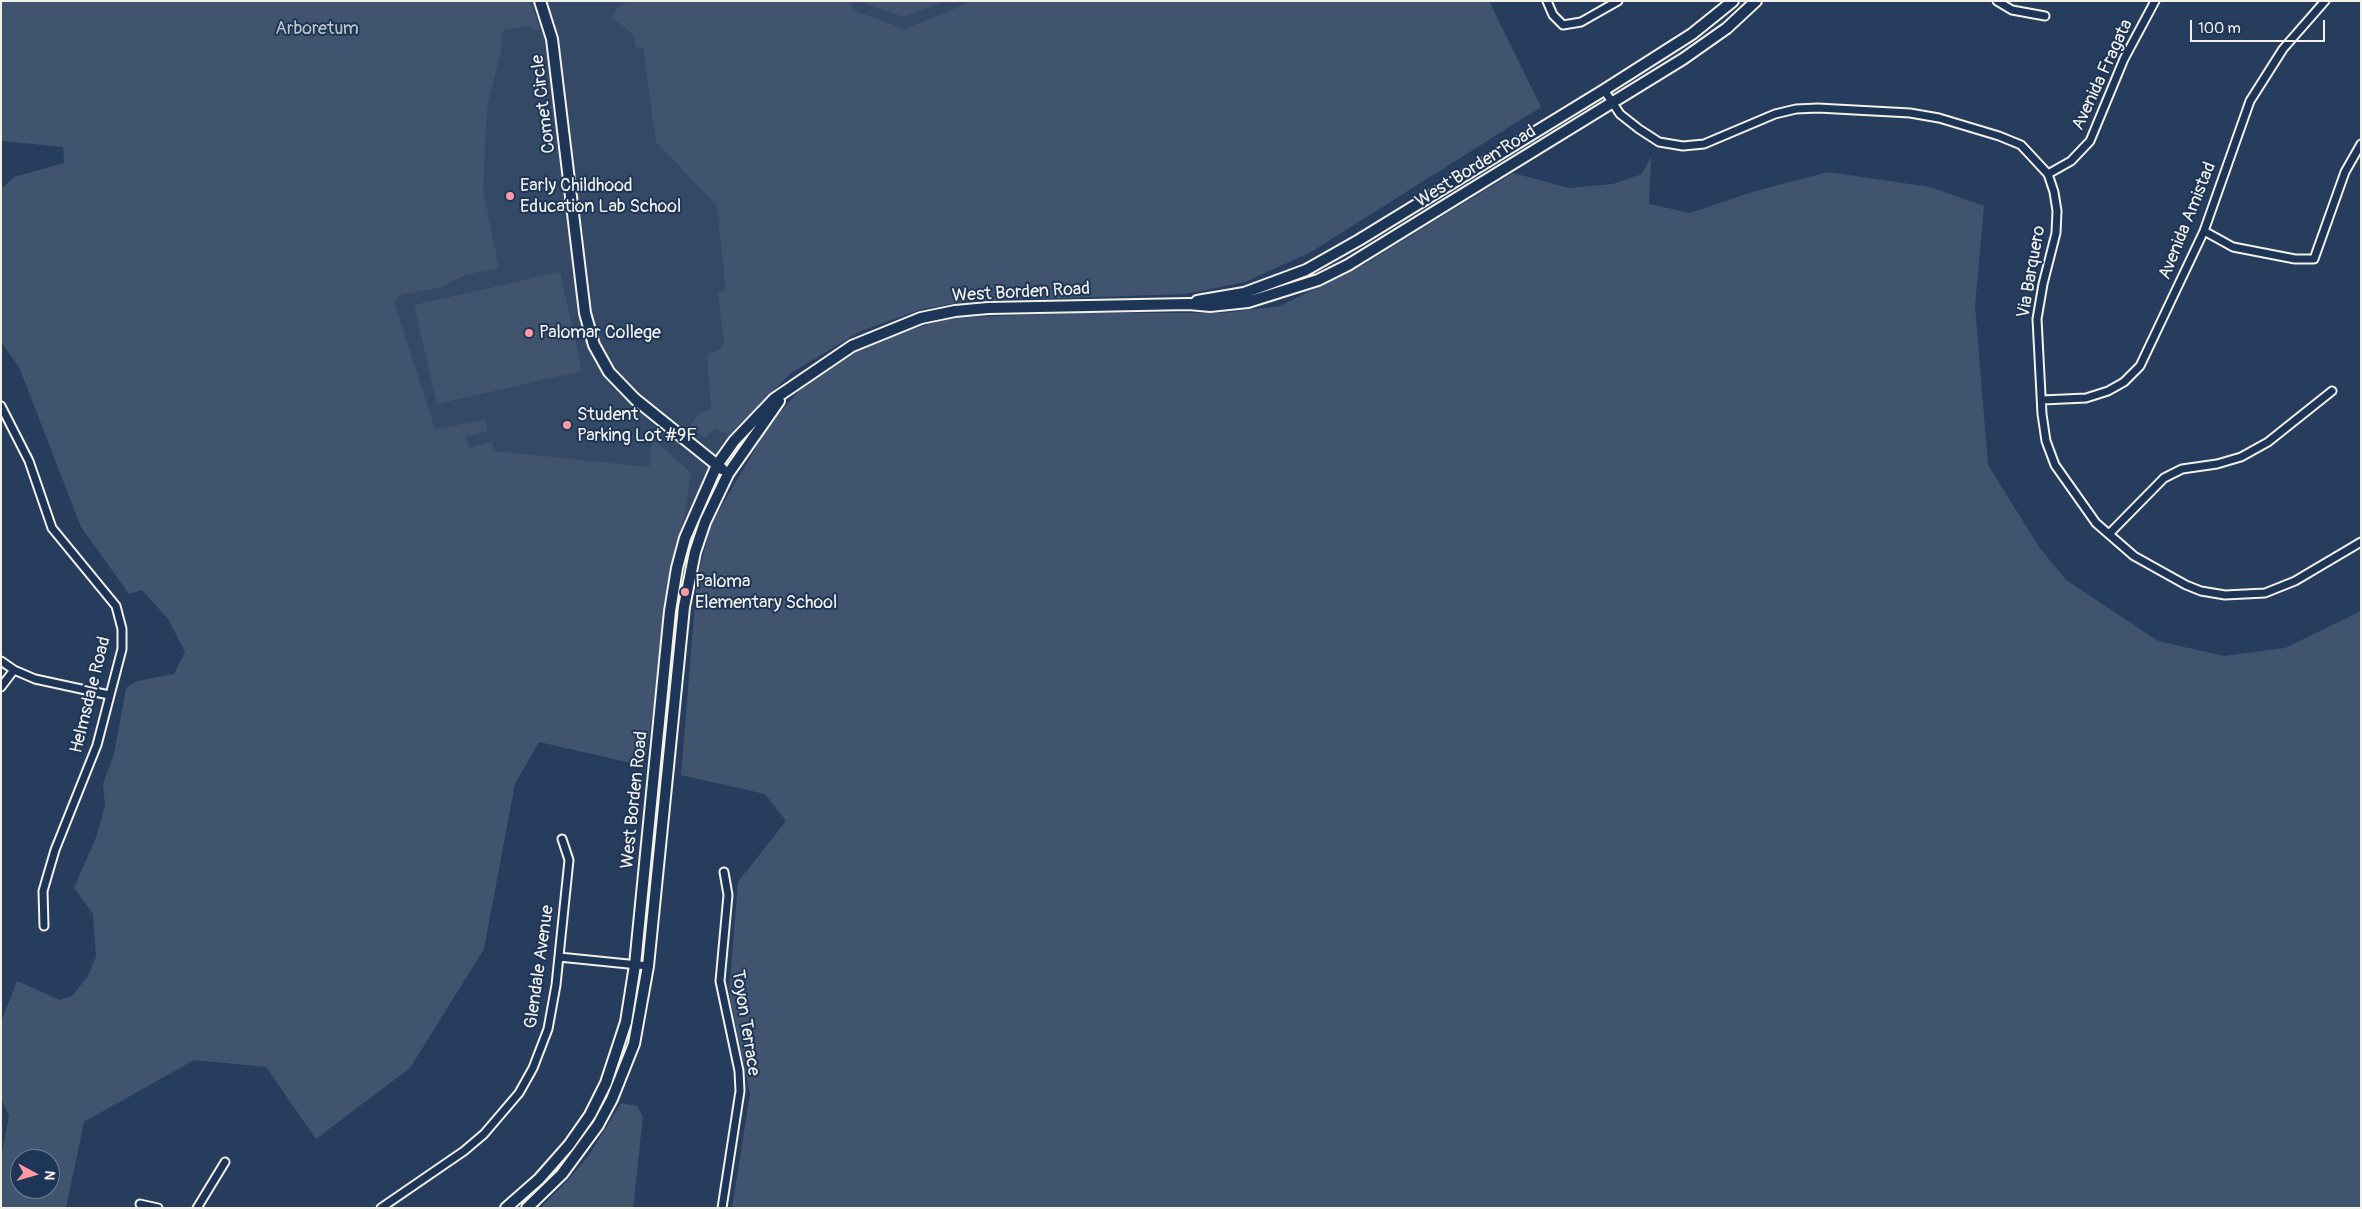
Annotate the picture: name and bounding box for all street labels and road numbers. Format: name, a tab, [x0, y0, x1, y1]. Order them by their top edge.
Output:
street label: Avenida Fragata	[2068, 16, 2138, 134]
street label: Comet Circle	[527, 53, 561, 155]
street label: West Borden Road	[1412, 121, 1540, 213]
street label: Avenida Amistad	[2155, 159, 2221, 283]
street label: Via Barquero	[2013, 224, 2051, 320]
street label: West Borden Road	[951, 279, 1091, 307]
street label: Helmsdale Road	[66, 635, 116, 755]
street label: West Borden Road	[617, 730, 653, 870]
street label: Glendale Avenue	[521, 904, 559, 1030]
street label: Toyon Terrace	[726, 968, 764, 1078]

